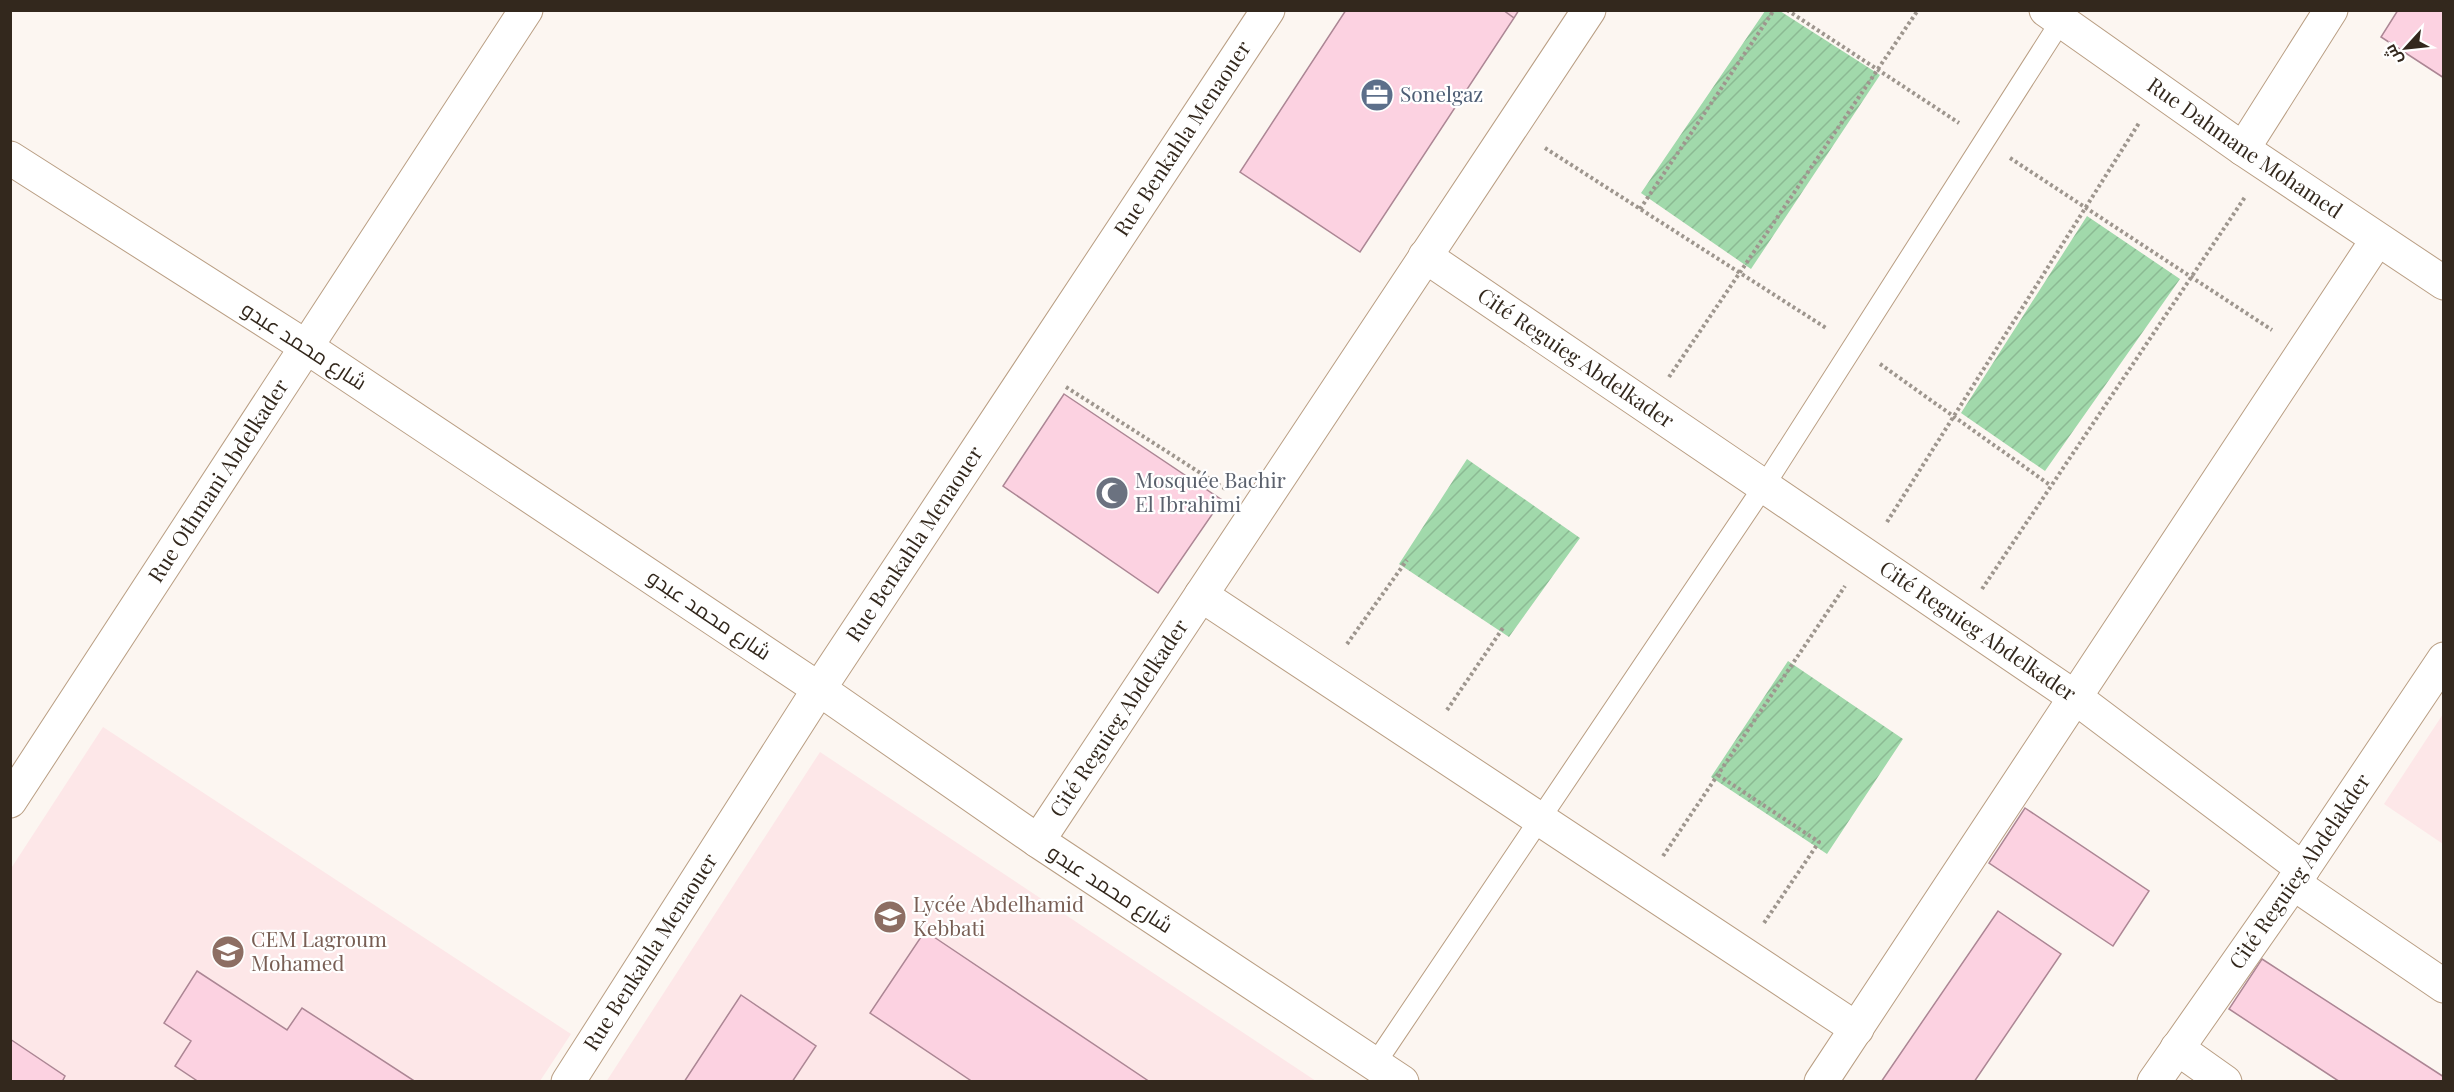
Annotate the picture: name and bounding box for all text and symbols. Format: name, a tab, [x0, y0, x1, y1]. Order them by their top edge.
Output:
north arrow	[2376, 18, 2436, 78]
street label: Rue Benkahla Menaouer	[1106, 34, 1256, 241]
text: ش	[2378, 41, 2406, 69]
street label: Rue Dahmane Mohamed	[2143, 70, 2349, 223]
office icon: Sonelgaz	[1359, 77, 1395, 113]
place label: Sonelgaz	[1400, 79, 1483, 107]
street label: Cité Reguieg Abdelkader	[1473, 280, 1681, 434]
street label: شارع محمد عبدو	[236, 293, 373, 397]
street label: Rue Othmani Abdelkader	[140, 372, 294, 587]
street label: Rue Benkahla Menaouer	[838, 439, 988, 646]
place label: Mosquée Bachir El Ibrahimi	[1135, 465, 1287, 517]
mosque icon: Mosquée Bachir El Ibrahimi	[1094, 475, 1130, 511]
street label: Cité Reguieg Abdelkader	[1875, 553, 2083, 707]
street label: شارع محمد عبدو	[641, 561, 778, 667]
street label: Cité Reguieg Abdelkader	[1042, 613, 1194, 822]
street label: Cité Reguieg Abdelakder	[2221, 767, 2376, 974]
street label: شارع محمد عبدو	[1042, 836, 1179, 940]
street label: Rue Benkahla Menaouer	[576, 847, 723, 1055]
place label: Lycée Abdelhamid Kebbati	[913, 889, 1084, 941]
school or university icon: Lycée Abdelhamid Kebbati	[872, 899, 908, 935]
place label: CEM Lagroum Mohamed	[251, 924, 387, 976]
school or university icon: CEM Lagroum Mohamed	[210, 934, 246, 970]

